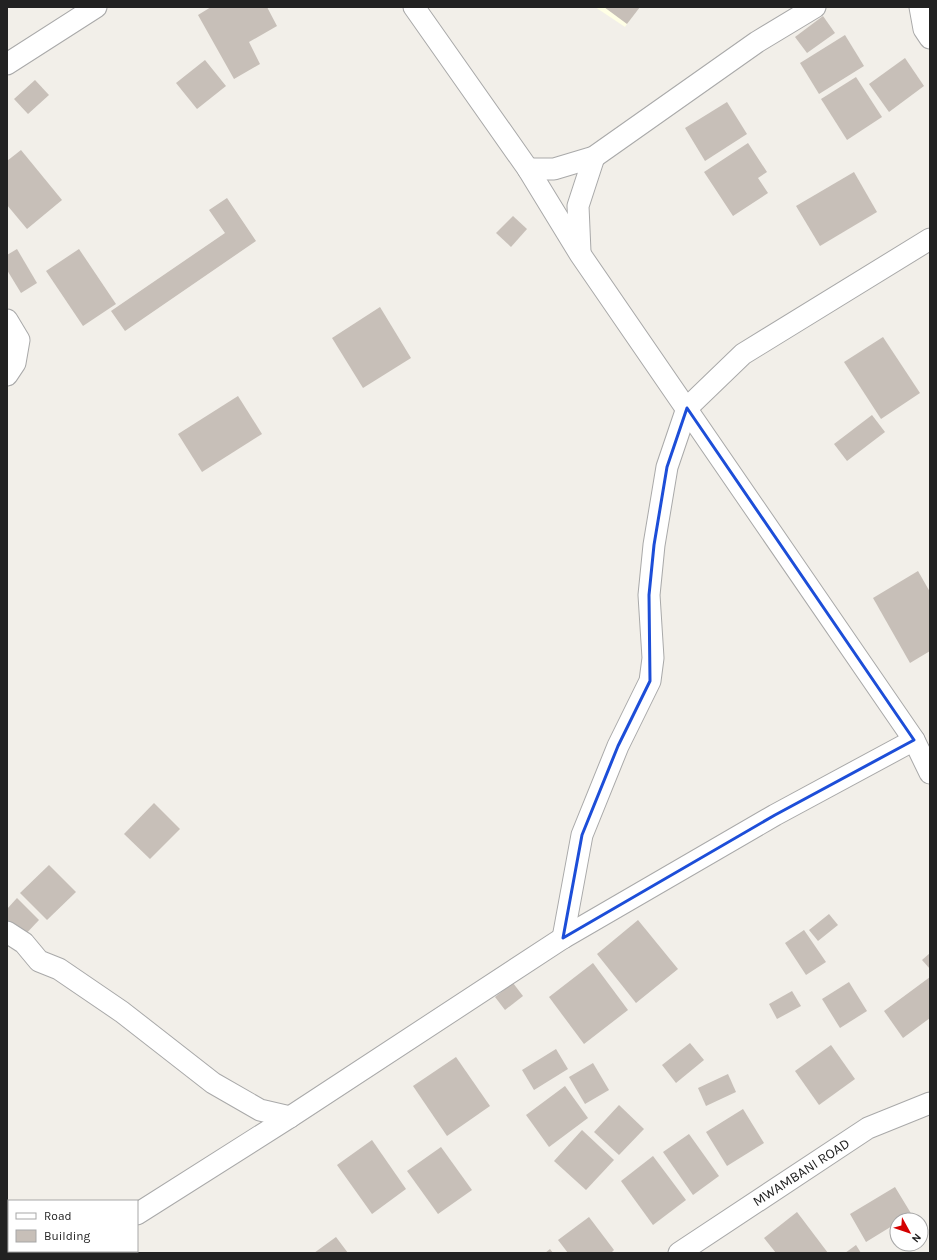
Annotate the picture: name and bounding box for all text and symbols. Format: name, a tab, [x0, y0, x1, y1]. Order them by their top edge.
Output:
street label: MWAMBANI ROAD	[750, 1135, 853, 1210]
legend	[8, 1200, 138, 1252]
text: Road	[44, 1209, 72, 1223]
north arrow	[889, 1212, 929, 1252]
text: Building	[44, 1229, 91, 1243]
text: N	[909, 1231, 924, 1245]

